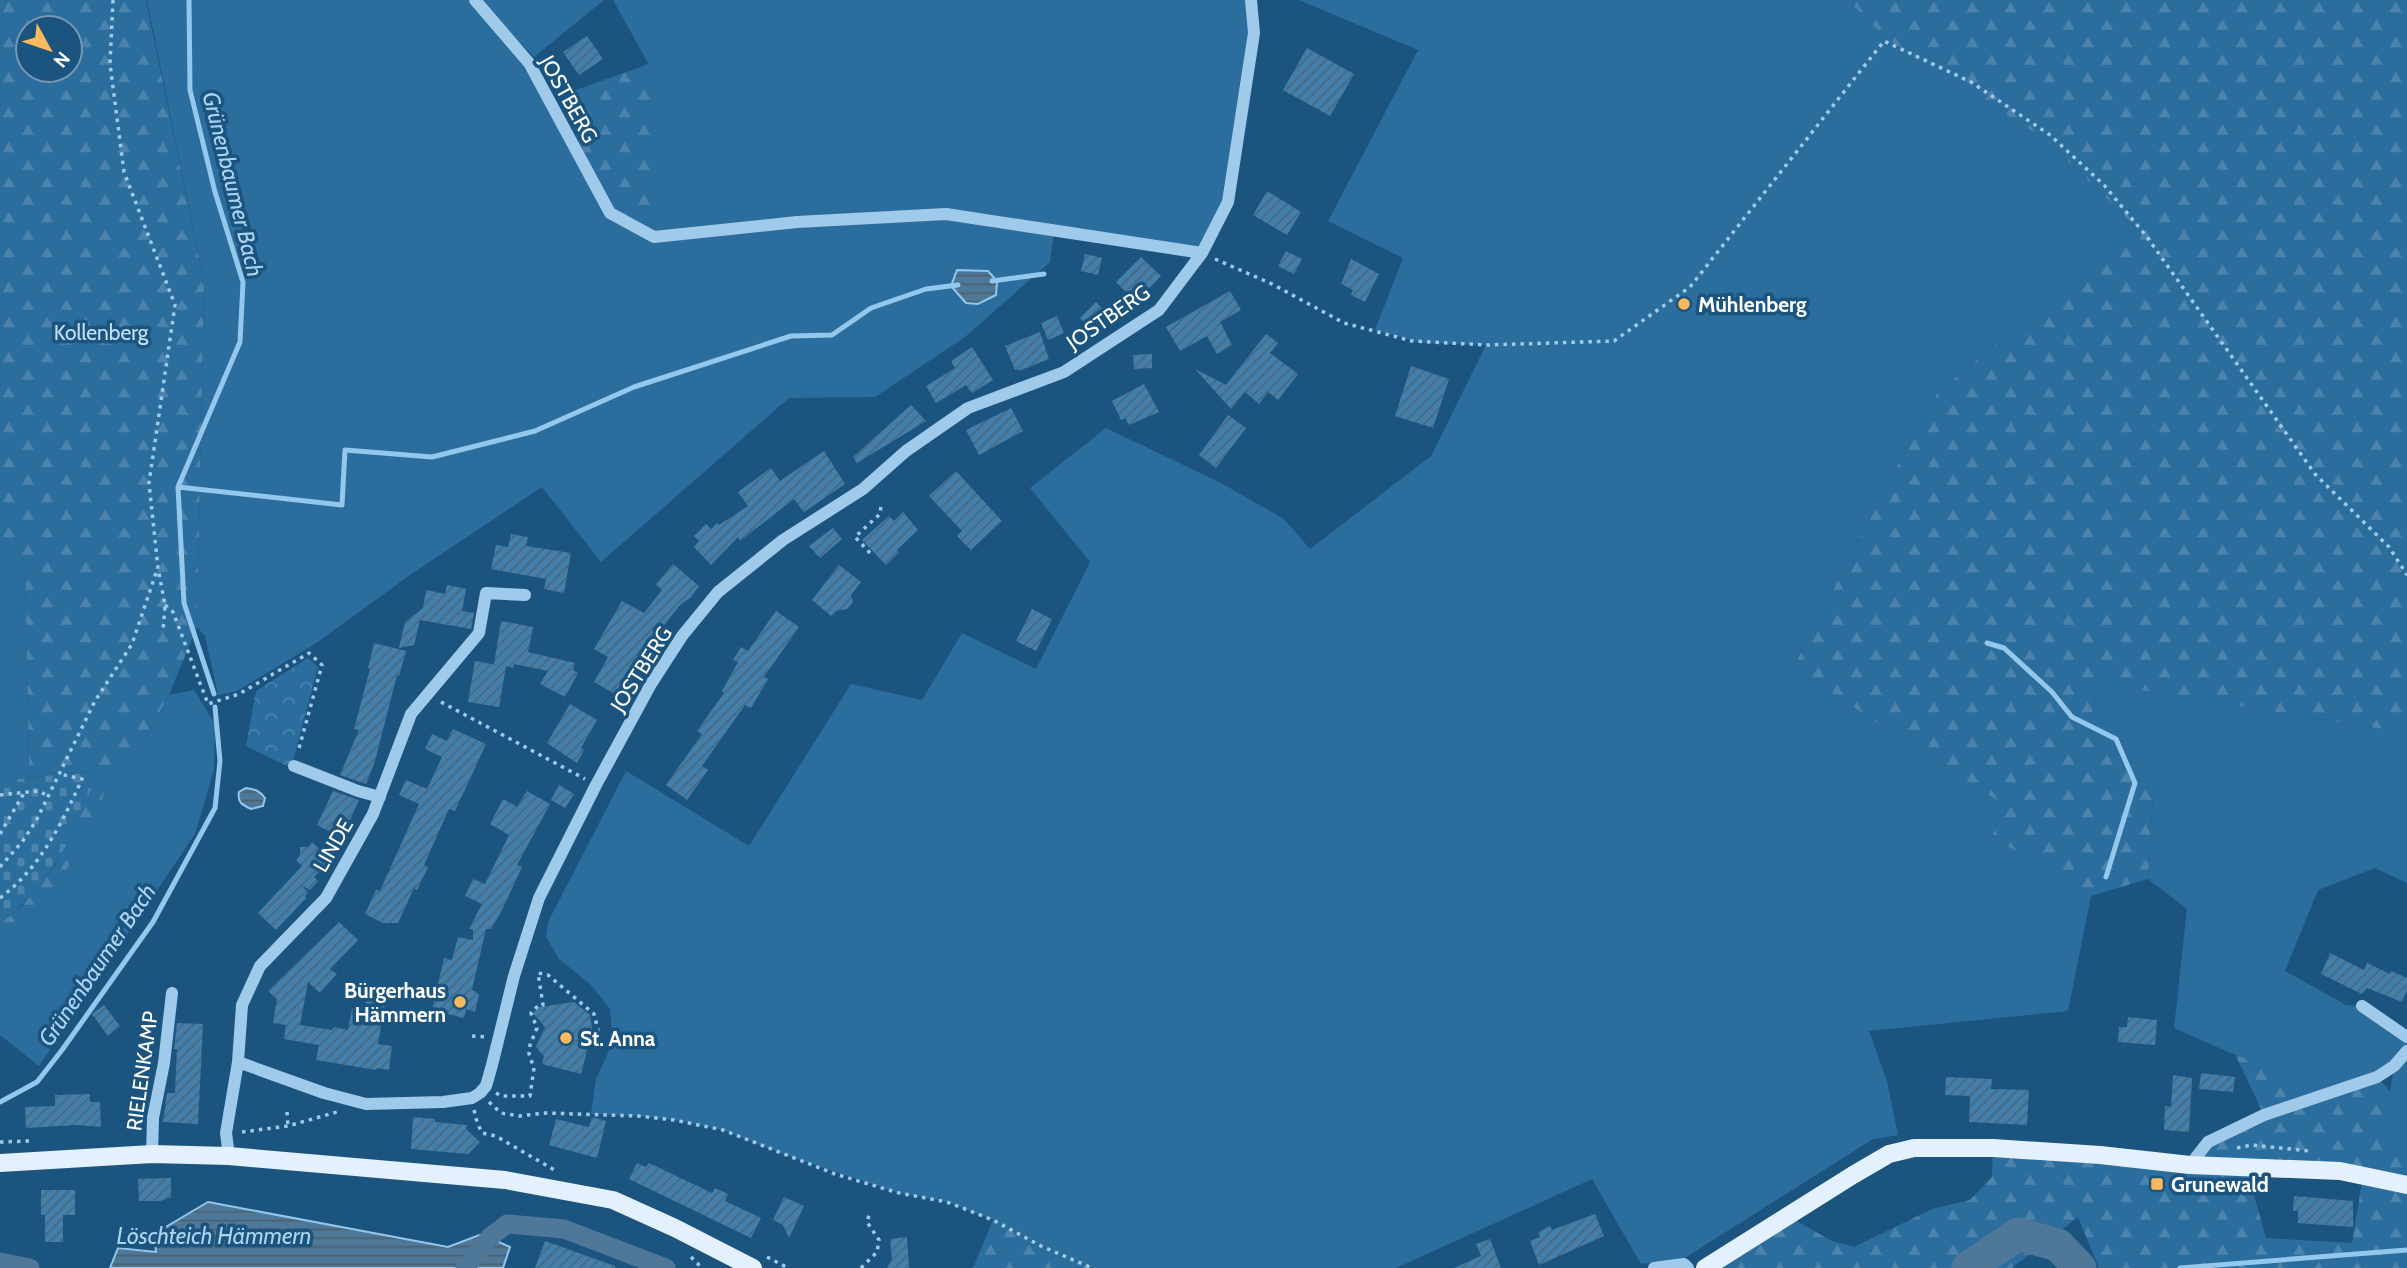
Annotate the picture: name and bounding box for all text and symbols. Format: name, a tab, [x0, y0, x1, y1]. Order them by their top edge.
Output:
north arrow	[14, 14, 84, 84]
text: N	[49, 47, 75, 72]
street label: JOSTBERG	[534, 50, 603, 147]
water label: Grünenbaumer Bach	[196, 89, 270, 279]
street label: JOSTBERG	[1061, 279, 1154, 355]
place label: Mühlenberg	[1698, 292, 1807, 317]
marker: Mühlenberg	[1676, 296, 1692, 312]
park label: Kollenberg	[54, 320, 149, 345]
street label: JOSTBERG	[604, 622, 677, 717]
street label: LINDE	[308, 814, 358, 876]
water label: Grünenbaumer Bach	[32, 879, 162, 1051]
place label: Bürgerhaus Hämmern	[344, 978, 446, 1027]
marker: Bürgerhaus Hämmern	[452, 994, 468, 1010]
street label: RIELENKAMP	[121, 1010, 163, 1132]
place label: St. Anna	[580, 1026, 656, 1051]
marker: St. Anna	[558, 1030, 574, 1046]
place label: Grunewald	[2171, 1172, 2269, 1197]
marker: Grunewald	[2149, 1176, 2165, 1192]
water label: Löschteich Hämmern	[117, 1222, 311, 1250]

